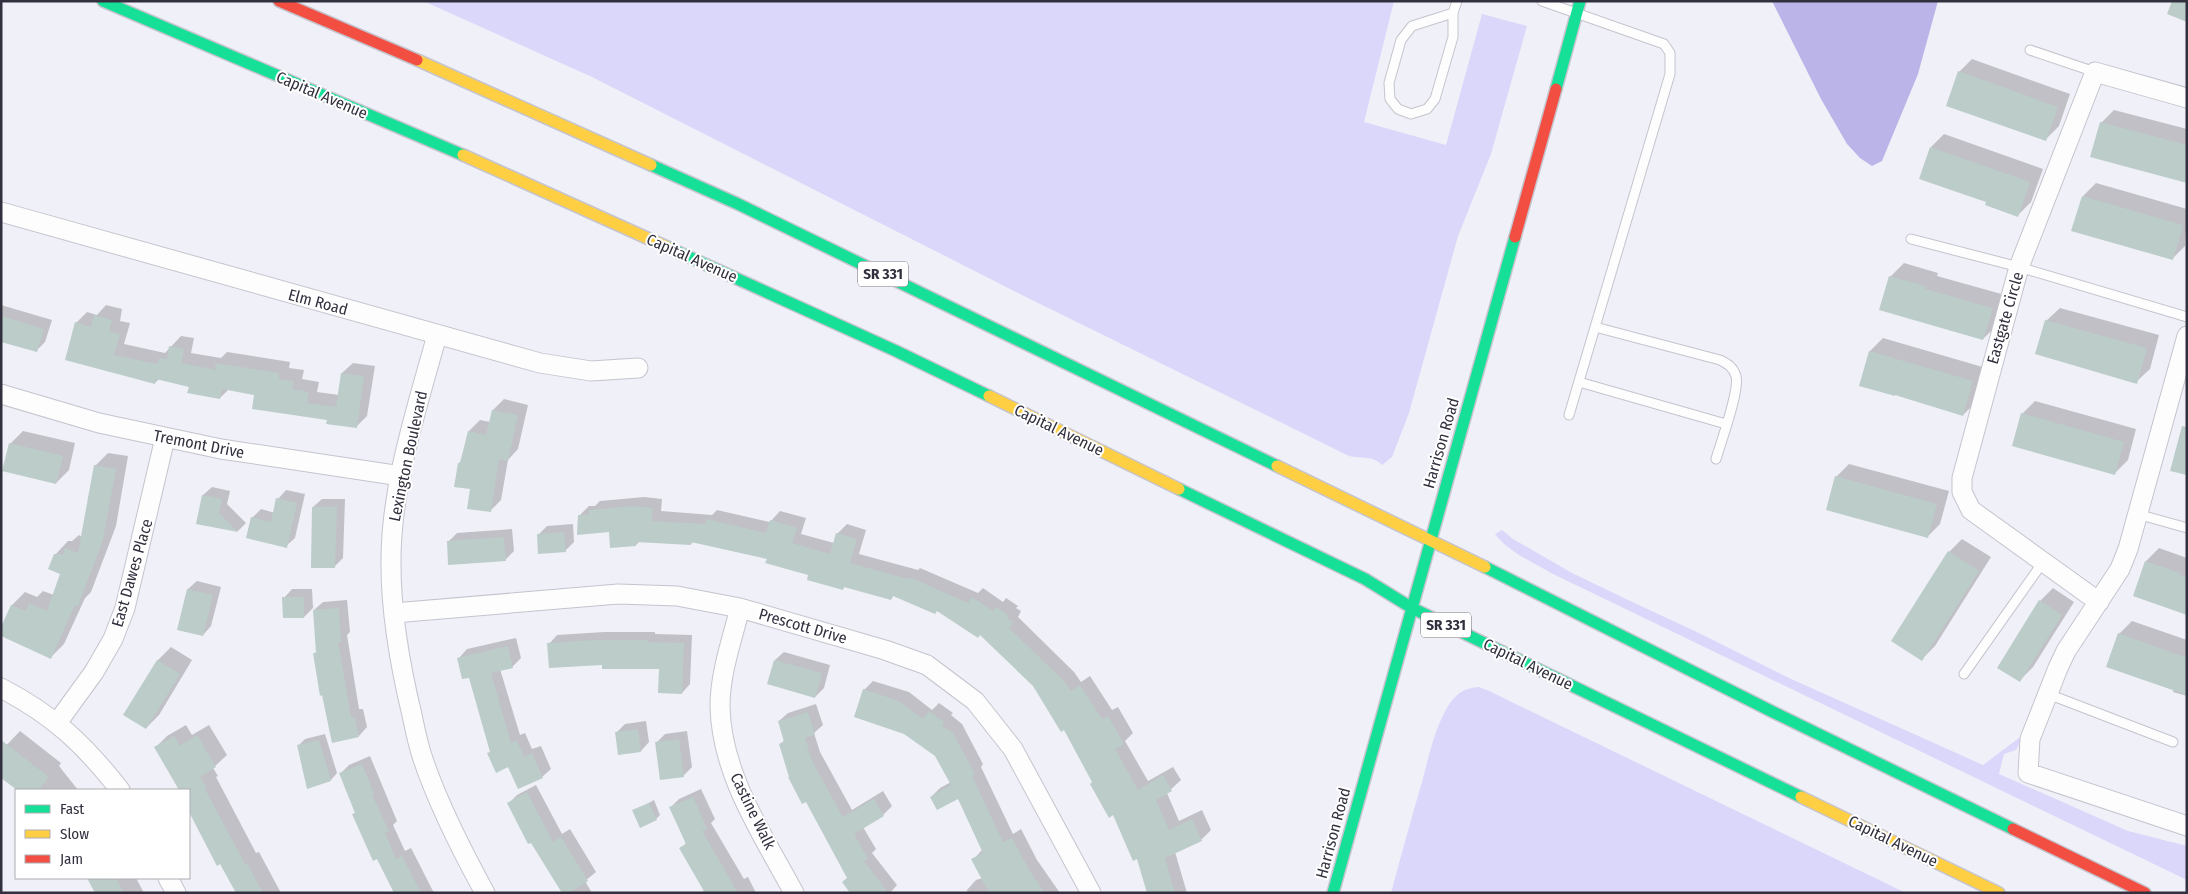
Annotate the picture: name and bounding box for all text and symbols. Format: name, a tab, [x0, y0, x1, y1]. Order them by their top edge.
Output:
street label: Capital Avenue	[274, 67, 371, 123]
street label: Capital Avenue	[644, 230, 740, 286]
road number: SR 331	[858, 262, 908, 286]
street label: Eastgate Circle	[1983, 270, 2027, 366]
street label: Elm Road	[286, 285, 350, 319]
street label: Lexington Boulevard	[385, 389, 431, 523]
street label: Harrison Road	[1419, 396, 1463, 490]
street label: Capital Avenue	[1011, 400, 1107, 460]
street label: Tremont Drive	[152, 426, 246, 462]
street label: East Dawes Place	[108, 517, 157, 629]
street label: Prescott Drive	[757, 604, 849, 648]
road number: SR 331	[1421, 612, 1471, 638]
street label: Capital Avenue	[1480, 634, 1576, 694]
street label: Castine Walk	[726, 770, 780, 853]
street label: Harrison Road	[1312, 785, 1354, 881]
legend	[15, 789, 190, 879]
text: Fast	[60, 800, 84, 818]
street label: Capital Avenue	[1845, 811, 1941, 871]
text: Slow	[60, 825, 89, 843]
text: Jam	[60, 850, 83, 868]

